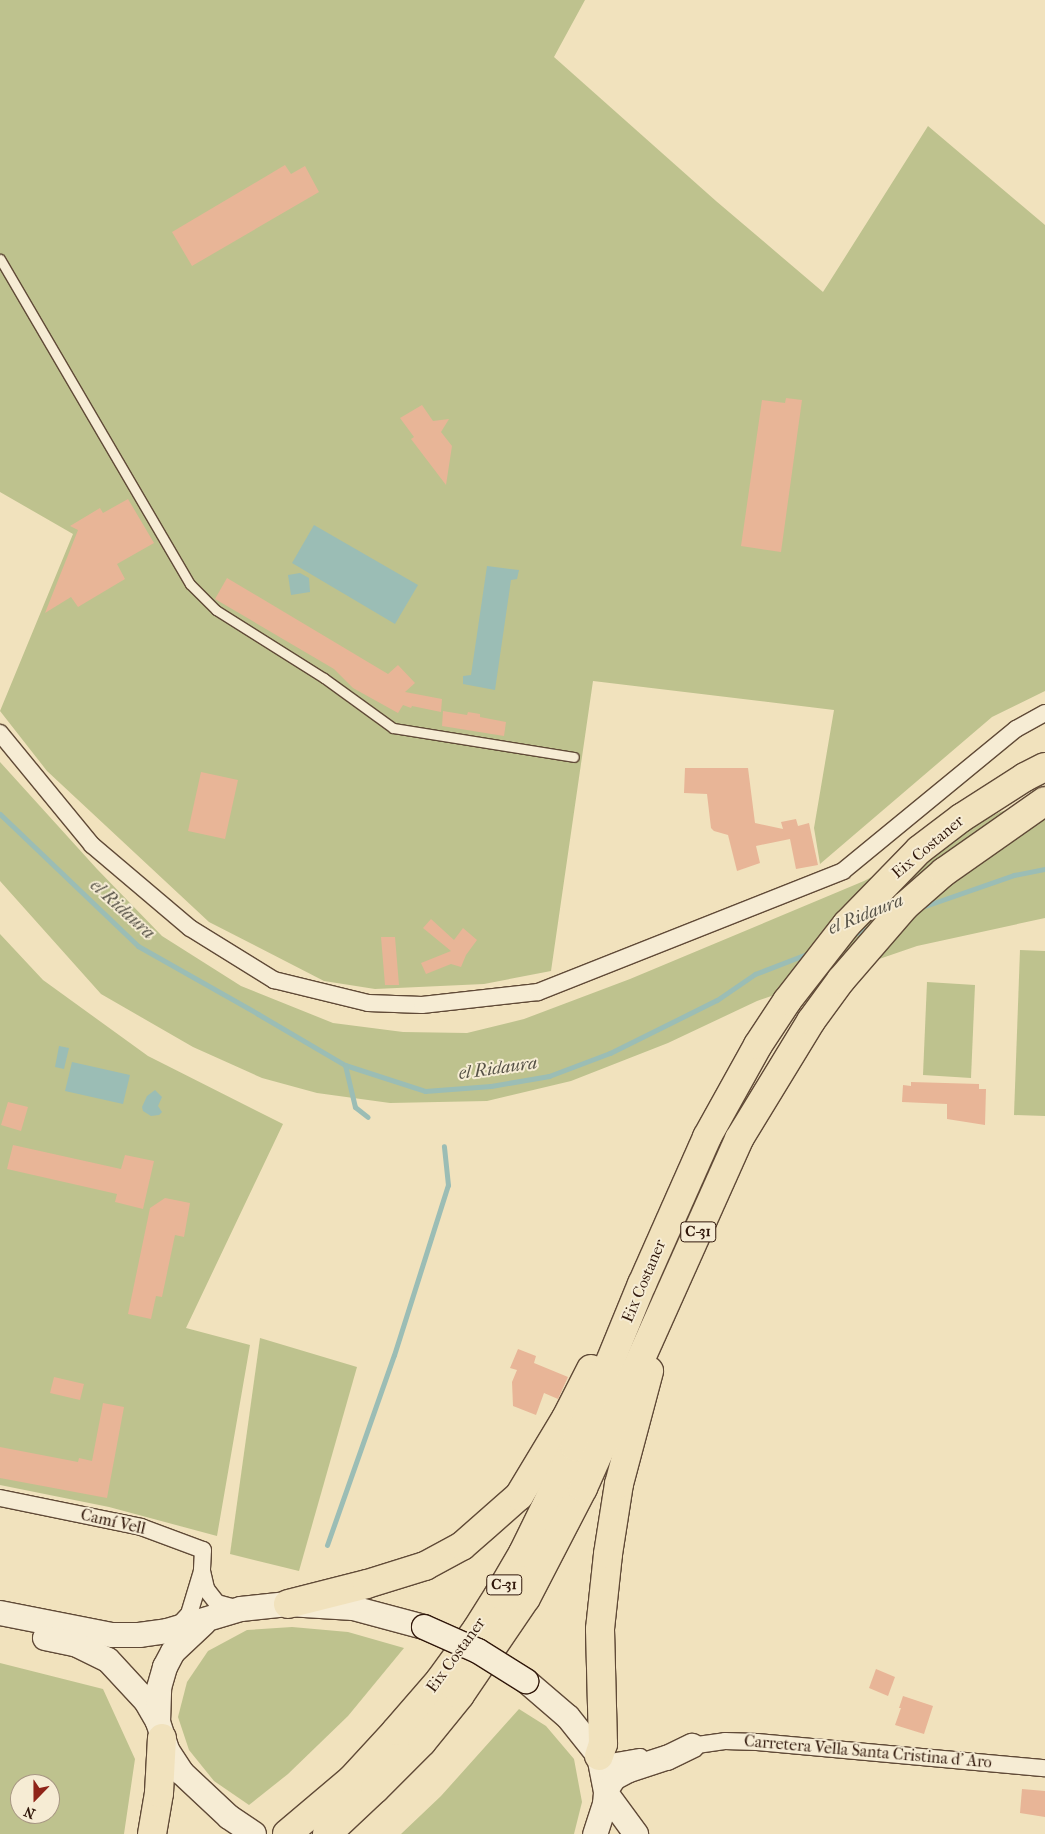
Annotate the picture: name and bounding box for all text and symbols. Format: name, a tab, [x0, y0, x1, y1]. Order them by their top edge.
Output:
street label: Eix Costaner	[888, 811, 968, 883]
water label: el Ridaura	[85, 875, 159, 945]
water label: el Ridaura	[825, 890, 907, 940]
water label: el Ridaura	[457, 1053, 539, 1085]
road number: C-31	[679, 1220, 717, 1244]
street label: Eix Costaner	[618, 1237, 670, 1325]
street label: Camí Vell	[79, 1505, 147, 1539]
road number: C-31	[485, 1572, 523, 1598]
street label: Eix Costaner	[422, 1614, 490, 1696]
street label: Carretera Vella Santa Cristina d' Aro	[743, 1732, 993, 1772]
north arrow	[10, 1774, 60, 1824]
text: N	[21, 1803, 38, 1822]

